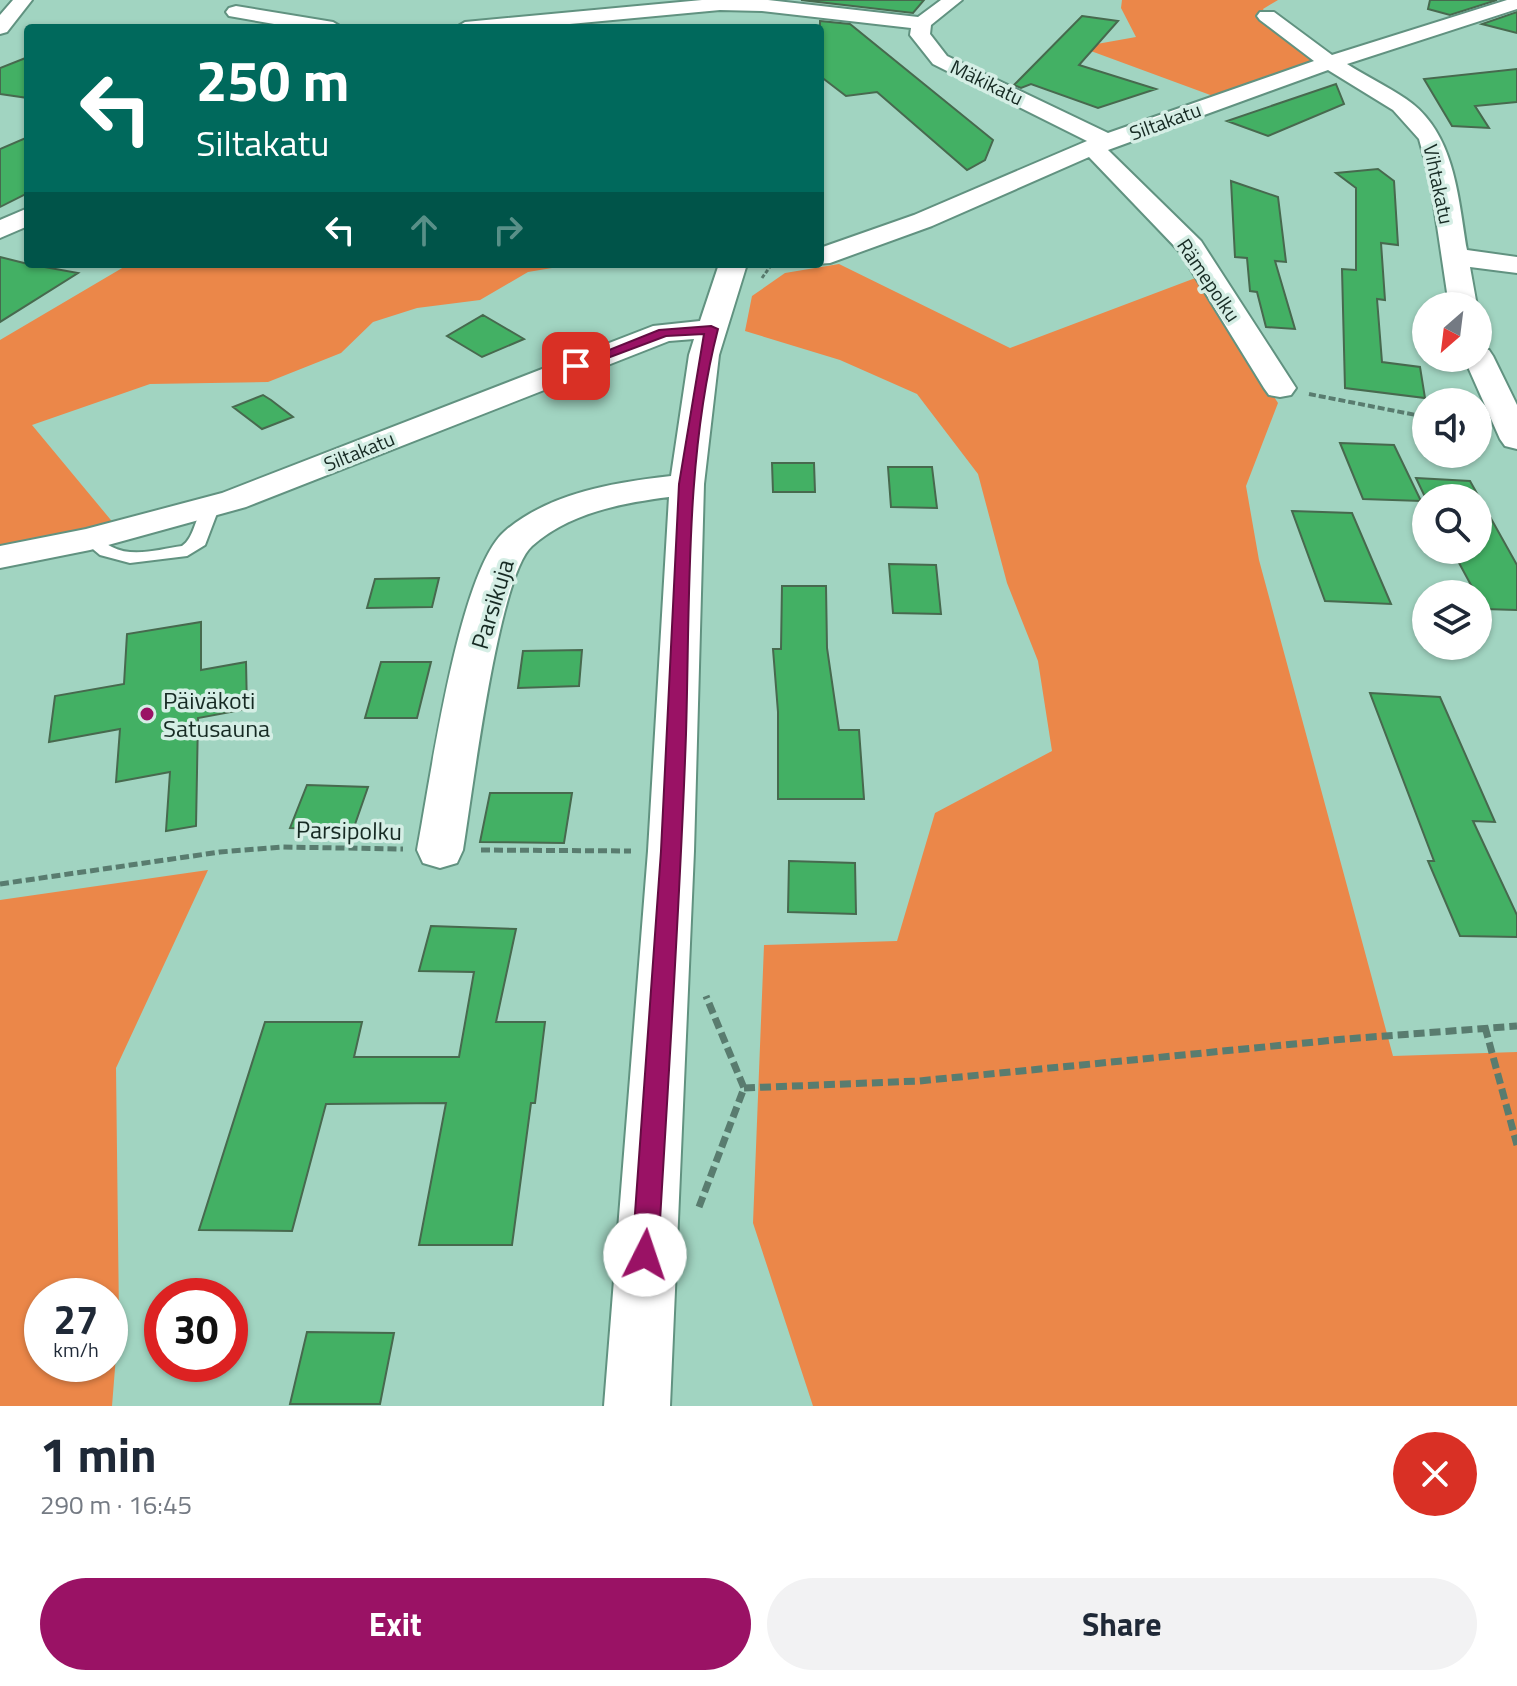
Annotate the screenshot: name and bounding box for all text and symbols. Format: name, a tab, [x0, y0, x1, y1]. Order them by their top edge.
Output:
text: 250 m	[196, 38, 349, 123]
street label: Mäkikatu	[945, 51, 1029, 113]
icon: left	[64, 56, 168, 160]
street label: Siltakatu	[1125, 94, 1205, 148]
text: Siltakatu	[196, 115, 329, 170]
street label: Vihtakatu	[1415, 141, 1463, 227]
icon: left	[318, 208, 362, 252]
icon: ahead	[402, 208, 446, 252]
icon: right	[486, 208, 530, 252]
street label: Rämepolku	[1170, 232, 1248, 328]
north arrow	[1412, 292, 1492, 372]
map controls	[1412, 292, 1492, 660]
pin	[542, 332, 610, 400]
icon: arrive	[554, 344, 598, 388]
button: sound	[1412, 388, 1492, 468]
street label: Siltakatu	[319, 423, 399, 479]
button: search	[1412, 484, 1492, 564]
street label: Parsikuja	[461, 555, 523, 653]
button: layers	[1412, 580, 1492, 660]
place label: Päiväkoti Satusauna	[163, 682, 270, 746]
marker: Päiväkoti Satusauna	[138, 705, 156, 723]
street label: Parsipolku	[296, 811, 402, 849]
position arrow	[603, 1213, 687, 1297]
speed limit sign: 30	[144, 1278, 248, 1382]
text: 27	[54, 1289, 98, 1350]
text: km/h	[53, 1334, 99, 1365]
text: 1 min	[40, 1418, 157, 1491]
button: close	[1393, 1432, 1477, 1516]
text: 290 m · 16:45	[40, 1485, 192, 1524]
button: Exit	[40, 1578, 751, 1670]
button: Share	[767, 1578, 1477, 1670]

